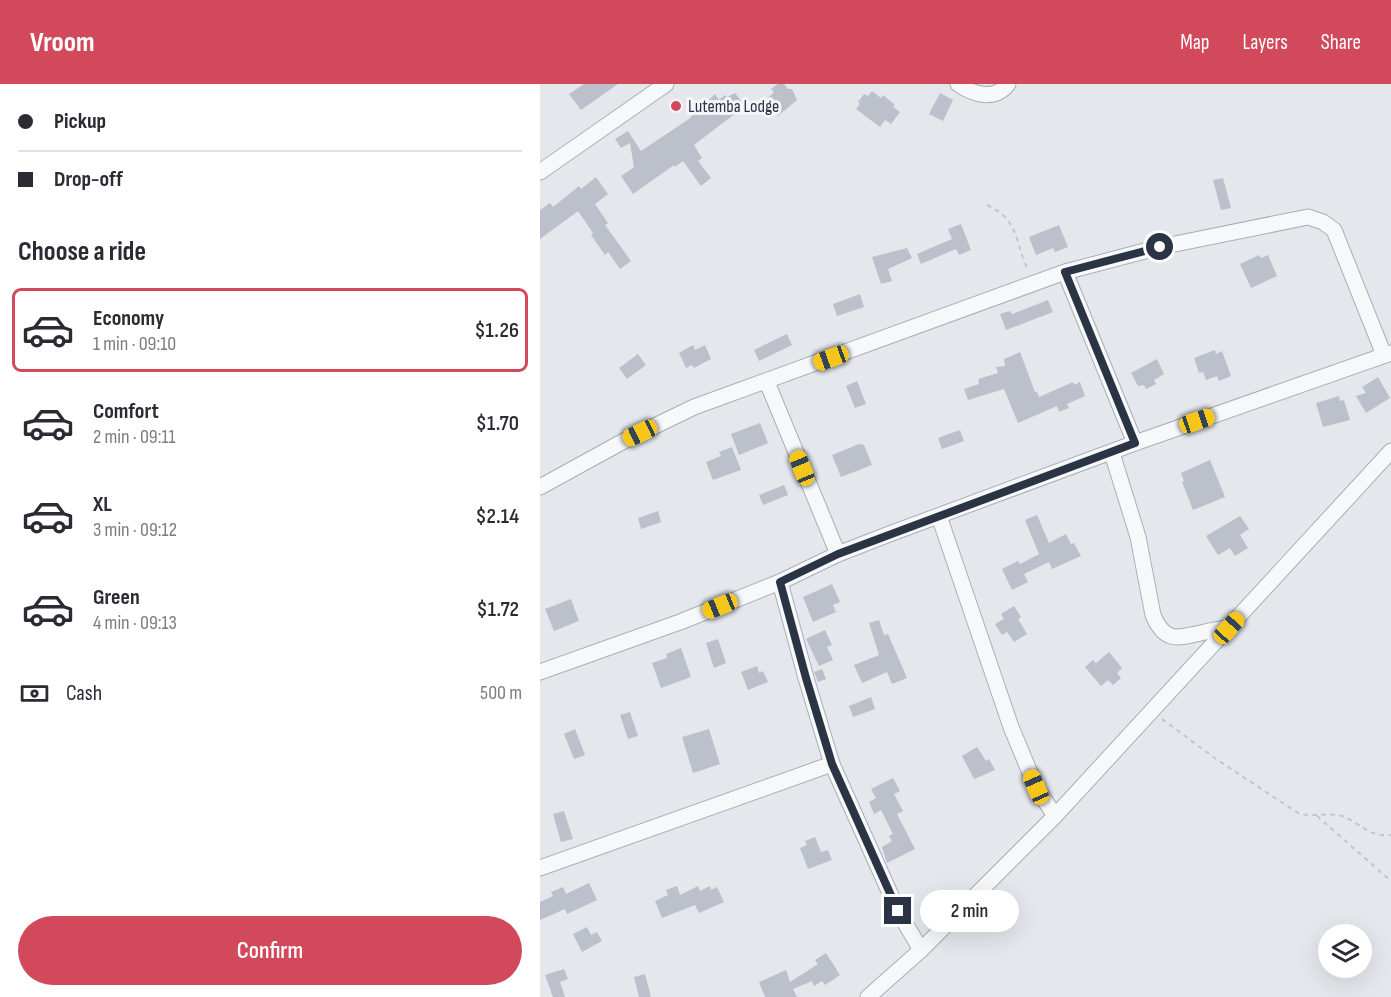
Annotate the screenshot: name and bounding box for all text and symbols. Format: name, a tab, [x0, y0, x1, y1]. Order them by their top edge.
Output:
text: Vroom	[30, 26, 94, 59]
text: Map	[1180, 30, 1209, 55]
text: Layers	[1242, 30, 1288, 55]
text: Share	[1321, 30, 1361, 55]
place label: Lutemba Lodge	[688, 96, 779, 117]
marker: Lutemba Lodge	[669, 99, 683, 113]
text: Pickup	[54, 108, 106, 135]
text: Drop-off	[54, 166, 123, 193]
route start	[1146, 233, 1173, 260]
text: Choose a ride	[18, 236, 146, 268]
icon: car	[21, 303, 75, 357]
text: Economy	[93, 305, 164, 332]
text: $1.26	[474, 317, 519, 344]
text: 1 min · 09:10	[93, 332, 176, 356]
car	[811, 343, 851, 373]
icon: car	[21, 396, 75, 450]
text: Comfort	[93, 398, 159, 425]
car	[1177, 407, 1217, 435]
text: $1.70	[476, 410, 519, 437]
car	[620, 417, 660, 449]
text: 2 min · 09:11	[93, 425, 175, 449]
car	[787, 448, 817, 488]
icon: car	[21, 489, 75, 543]
text: XL	[93, 491, 112, 518]
text: $2.14	[475, 503, 519, 530]
text: 3 min · 09:12	[93, 518, 177, 542]
icon: car	[21, 582, 75, 636]
text: Green	[93, 584, 140, 611]
car	[700, 591, 740, 621]
text: $1.72	[477, 596, 519, 623]
car	[1210, 609, 1248, 647]
text: 4 min · 09:13	[93, 611, 177, 635]
icon: cash	[18, 677, 51, 710]
text: Cash	[66, 680, 102, 707]
text: 500 m	[480, 681, 522, 705]
car	[1020, 767, 1052, 807]
callout: 2 min	[919, 890, 1018, 932]
route end	[884, 897, 911, 924]
text: 2 min	[951, 899, 988, 923]
button: Confirm	[18, 916, 522, 985]
map controls	[1318, 924, 1372, 978]
button: layers	[1318, 924, 1372, 978]

